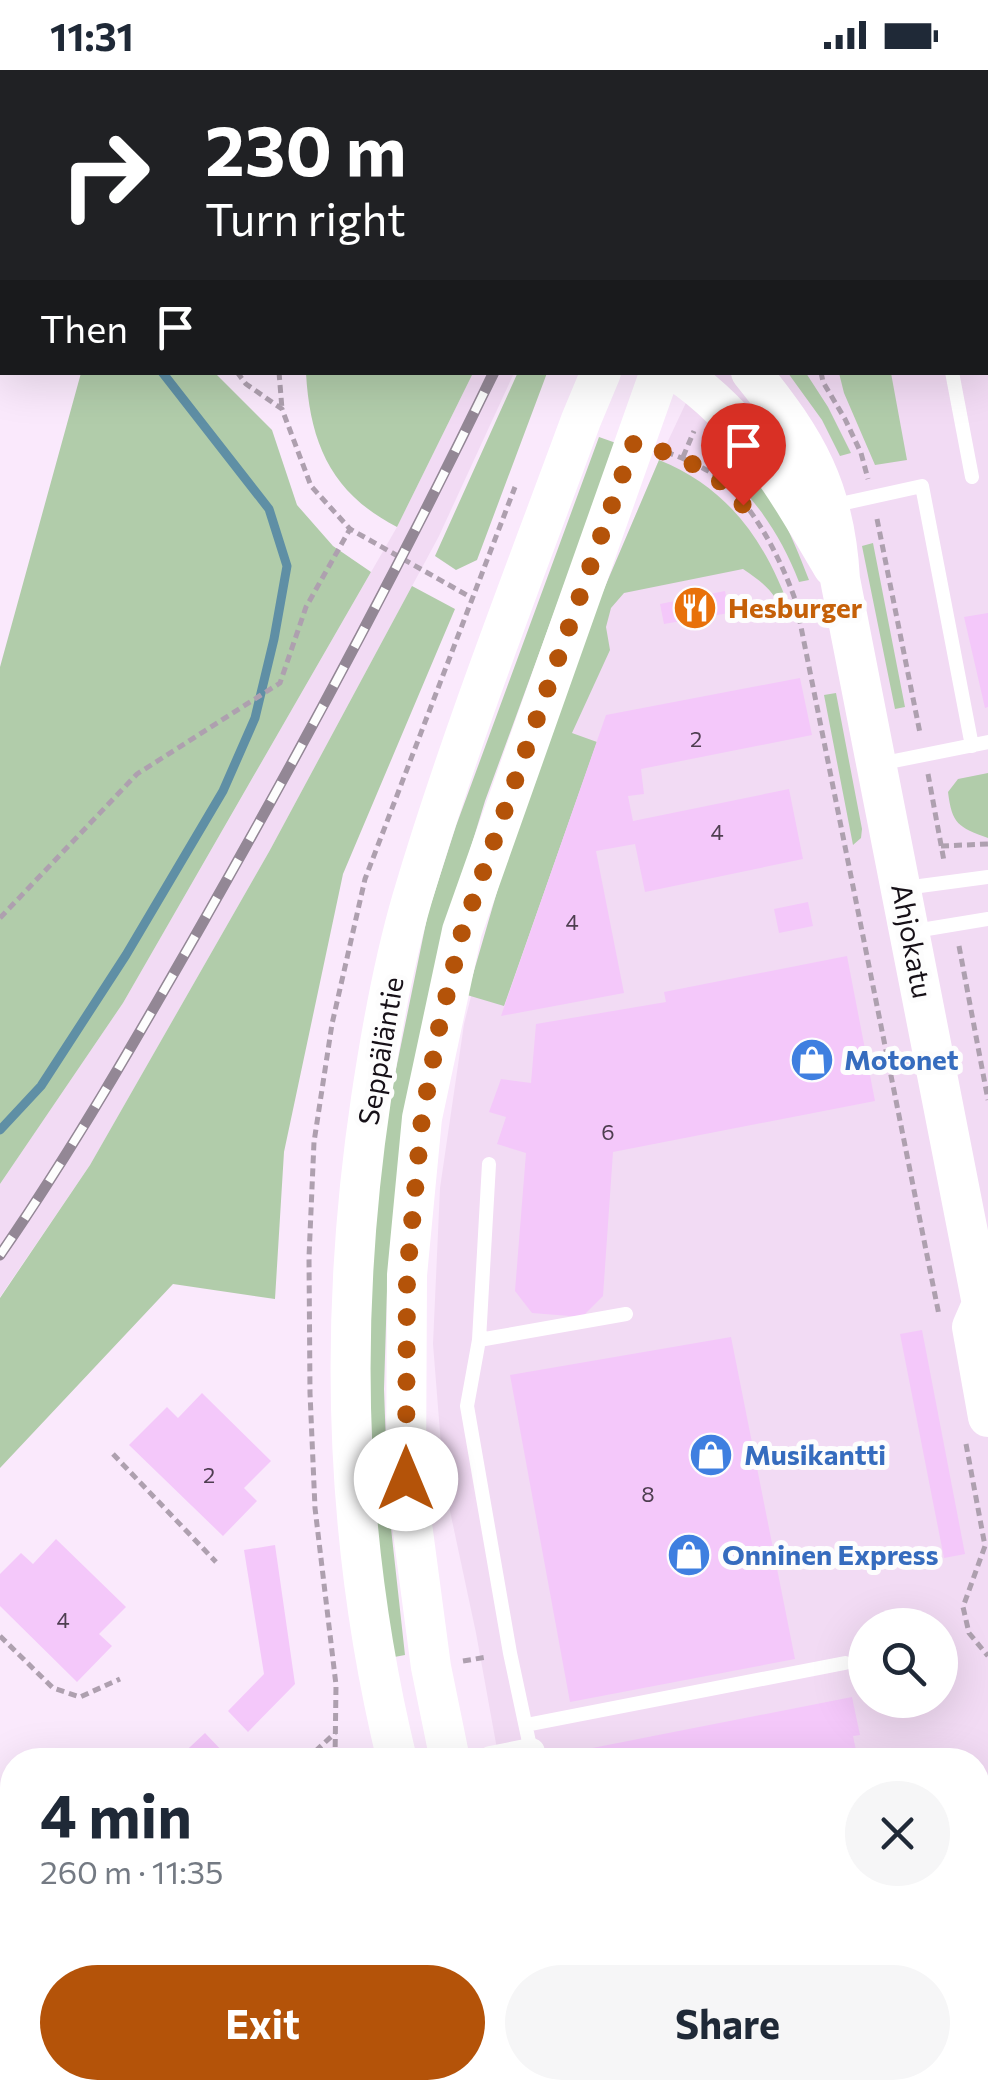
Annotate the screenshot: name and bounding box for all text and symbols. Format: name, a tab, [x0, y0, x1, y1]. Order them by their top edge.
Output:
text: 11:31	[50, 12, 134, 59]
text: 230 m	[205, 105, 407, 190]
icon: right	[40, 110, 170, 240]
text: Turn right	[205, 190, 406, 245]
icon: arrive	[148, 300, 203, 355]
text: Then	[40, 304, 128, 351]
pin	[701, 403, 786, 506]
icon: arrive	[716, 418, 771, 473]
restaurant icon: Hesburger	[672, 585, 718, 631]
place label: Hesburger	[728, 590, 863, 624]
house number: 2	[690, 725, 702, 752]
house number: 4	[710, 818, 724, 845]
street label: Ahjokatu	[885, 881, 941, 1001]
house number: 4	[565, 908, 579, 935]
street label: Seppäläntie	[350, 974, 410, 1128]
shop icon: Motonet	[789, 1037, 835, 1083]
place label: Motonet	[844, 1042, 959, 1076]
house number: 6	[601, 1118, 615, 1145]
position arrow	[354, 1427, 458, 1531]
shop icon: Musikantti	[688, 1432, 734, 1478]
place label: Musikantti	[744, 1437, 886, 1471]
house number: 2	[203, 1461, 215, 1488]
house number: 8	[641, 1480, 655, 1507]
shop icon: Onninen Express	[666, 1532, 712, 1578]
place label: Onninen Express	[722, 1537, 939, 1571]
house number: 4	[56, 1606, 70, 1633]
map controls	[848, 1608, 958, 1718]
button: search	[848, 1608, 958, 1718]
text: 4 min	[40, 1777, 192, 1850]
button: close	[845, 1781, 950, 1886]
text: 260 m · 11:35	[40, 1851, 223, 1891]
button: Exit	[40, 1965, 485, 2080]
button: Share	[505, 1965, 950, 2080]

